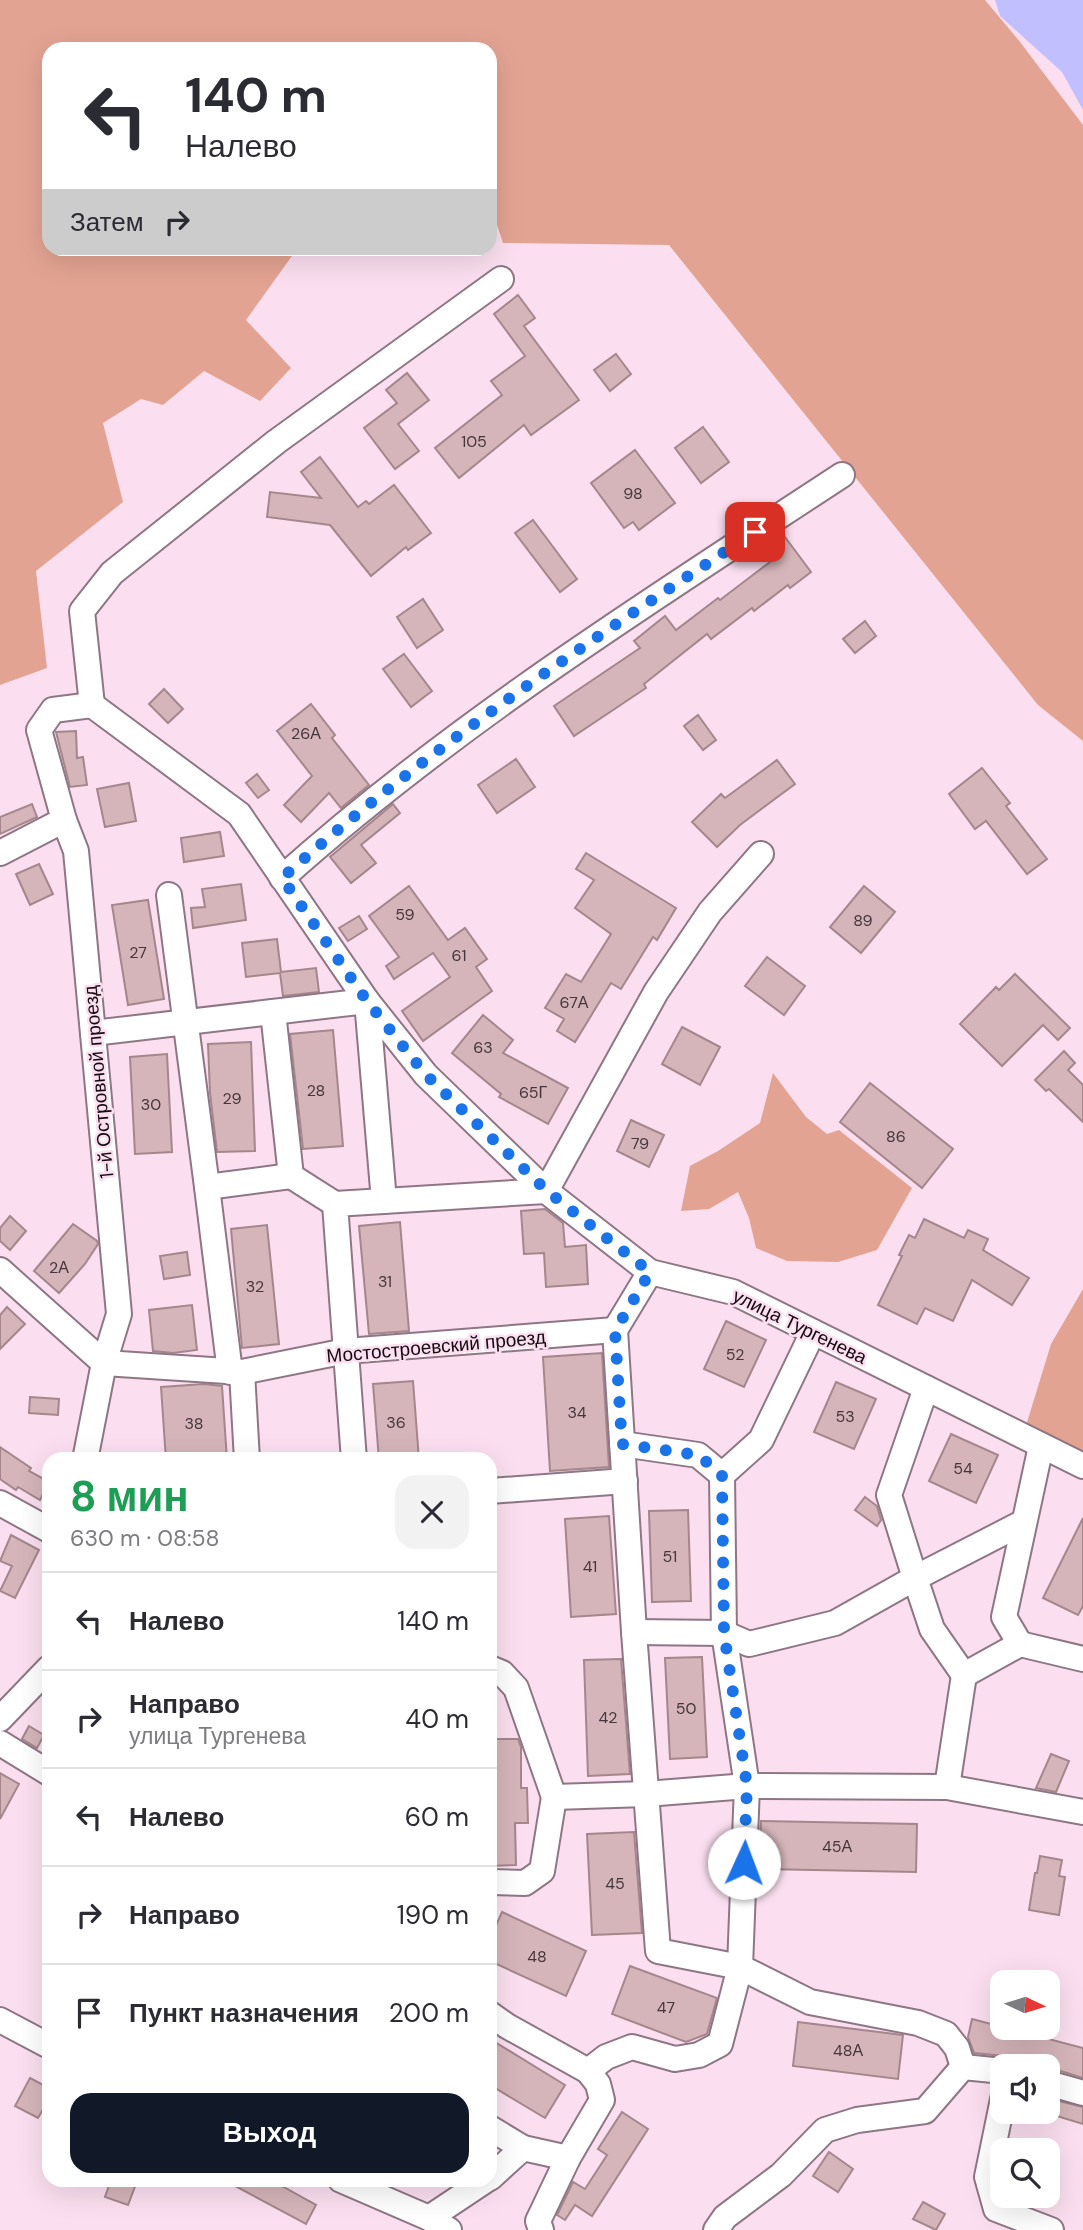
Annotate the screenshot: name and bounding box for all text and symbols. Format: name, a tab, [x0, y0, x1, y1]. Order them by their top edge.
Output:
text: 140 m	[185, 63, 327, 127]
icon: left	[70, 70, 161, 161]
text: Налево	[185, 125, 297, 167]
icon: right	[158, 203, 196, 241]
text: Затем	[70, 205, 144, 239]
house number: 105	[461, 431, 487, 452]
house number: 98	[623, 483, 643, 504]
pin	[725, 502, 785, 562]
icon: arrive	[736, 513, 774, 551]
house number: 26А	[291, 723, 321, 744]
house number: 59	[395, 904, 415, 925]
house number: 89	[853, 910, 873, 931]
house number: 27	[129, 942, 147, 963]
house number: 61	[451, 945, 467, 966]
street label: 1-й Островной проезд	[78, 984, 119, 1180]
house number: 67А	[560, 992, 589, 1013]
house number: 63	[473, 1037, 493, 1058]
house number: 28	[307, 1080, 325, 1101]
house number: 65Г	[519, 1082, 547, 1103]
house number: 29	[222, 1088, 242, 1109]
house number: 30	[141, 1094, 161, 1115]
house number: 86	[886, 1126, 906, 1147]
house number: 79	[631, 1133, 649, 1154]
house number: 2А	[49, 1257, 69, 1278]
house number: 31	[378, 1271, 392, 1292]
house number: 32	[246, 1276, 264, 1297]
street label: улица Тургенева	[729, 1283, 871, 1370]
street label: Мостостроевский проезд	[325, 1324, 547, 1369]
house number: 52	[726, 1344, 744, 1365]
house number: 34	[567, 1402, 587, 1423]
house number: 53	[835, 1406, 855, 1427]
house number: 36	[386, 1412, 406, 1433]
house number: 38	[184, 1413, 204, 1434]
house number: 54	[953, 1458, 973, 1479]
text: 8 мин	[70, 1469, 189, 1524]
button: close	[395, 1475, 469, 1549]
text: 630 m · 08:58	[70, 1523, 220, 1553]
house number: 51	[663, 1546, 677, 1567]
house number: 41	[583, 1556, 597, 1577]
icon: left	[70, 1602, 108, 1640]
text: Налево	[129, 1604, 224, 1638]
text: 140 m	[397, 1604, 469, 1638]
text: Направо	[129, 1687, 240, 1721]
house number: 50	[676, 1698, 696, 1719]
icon: right	[70, 1700, 108, 1738]
text: 40 m	[405, 1702, 469, 1736]
house number: 42	[599, 1707, 617, 1728]
text: улица Тургенева	[129, 1721, 306, 1751]
icon: left	[70, 1798, 108, 1836]
text: Налево	[129, 1800, 224, 1834]
text: 60 m	[405, 1800, 469, 1834]
position arrow	[707, 1826, 781, 1900]
house number: 45А	[822, 1836, 852, 1857]
house number: 45	[605, 1873, 625, 1894]
icon: right	[70, 1896, 108, 1934]
text: Направо	[129, 1898, 240, 1932]
text: 190 m	[397, 1898, 469, 1932]
house number: 48	[527, 1946, 547, 1967]
north arrow	[990, 1970, 1060, 2040]
map controls	[990, 1970, 1060, 2208]
icon: arrive	[70, 1994, 108, 2032]
text: Пункт назначения	[129, 1996, 359, 2030]
text: 200 m	[389, 1996, 469, 2030]
house number: 47	[657, 1997, 675, 2018]
house number: 48А	[833, 2040, 863, 2061]
button: sound	[990, 2054, 1060, 2124]
button: Выход	[70, 2093, 469, 2173]
button: search	[990, 2138, 1060, 2208]

